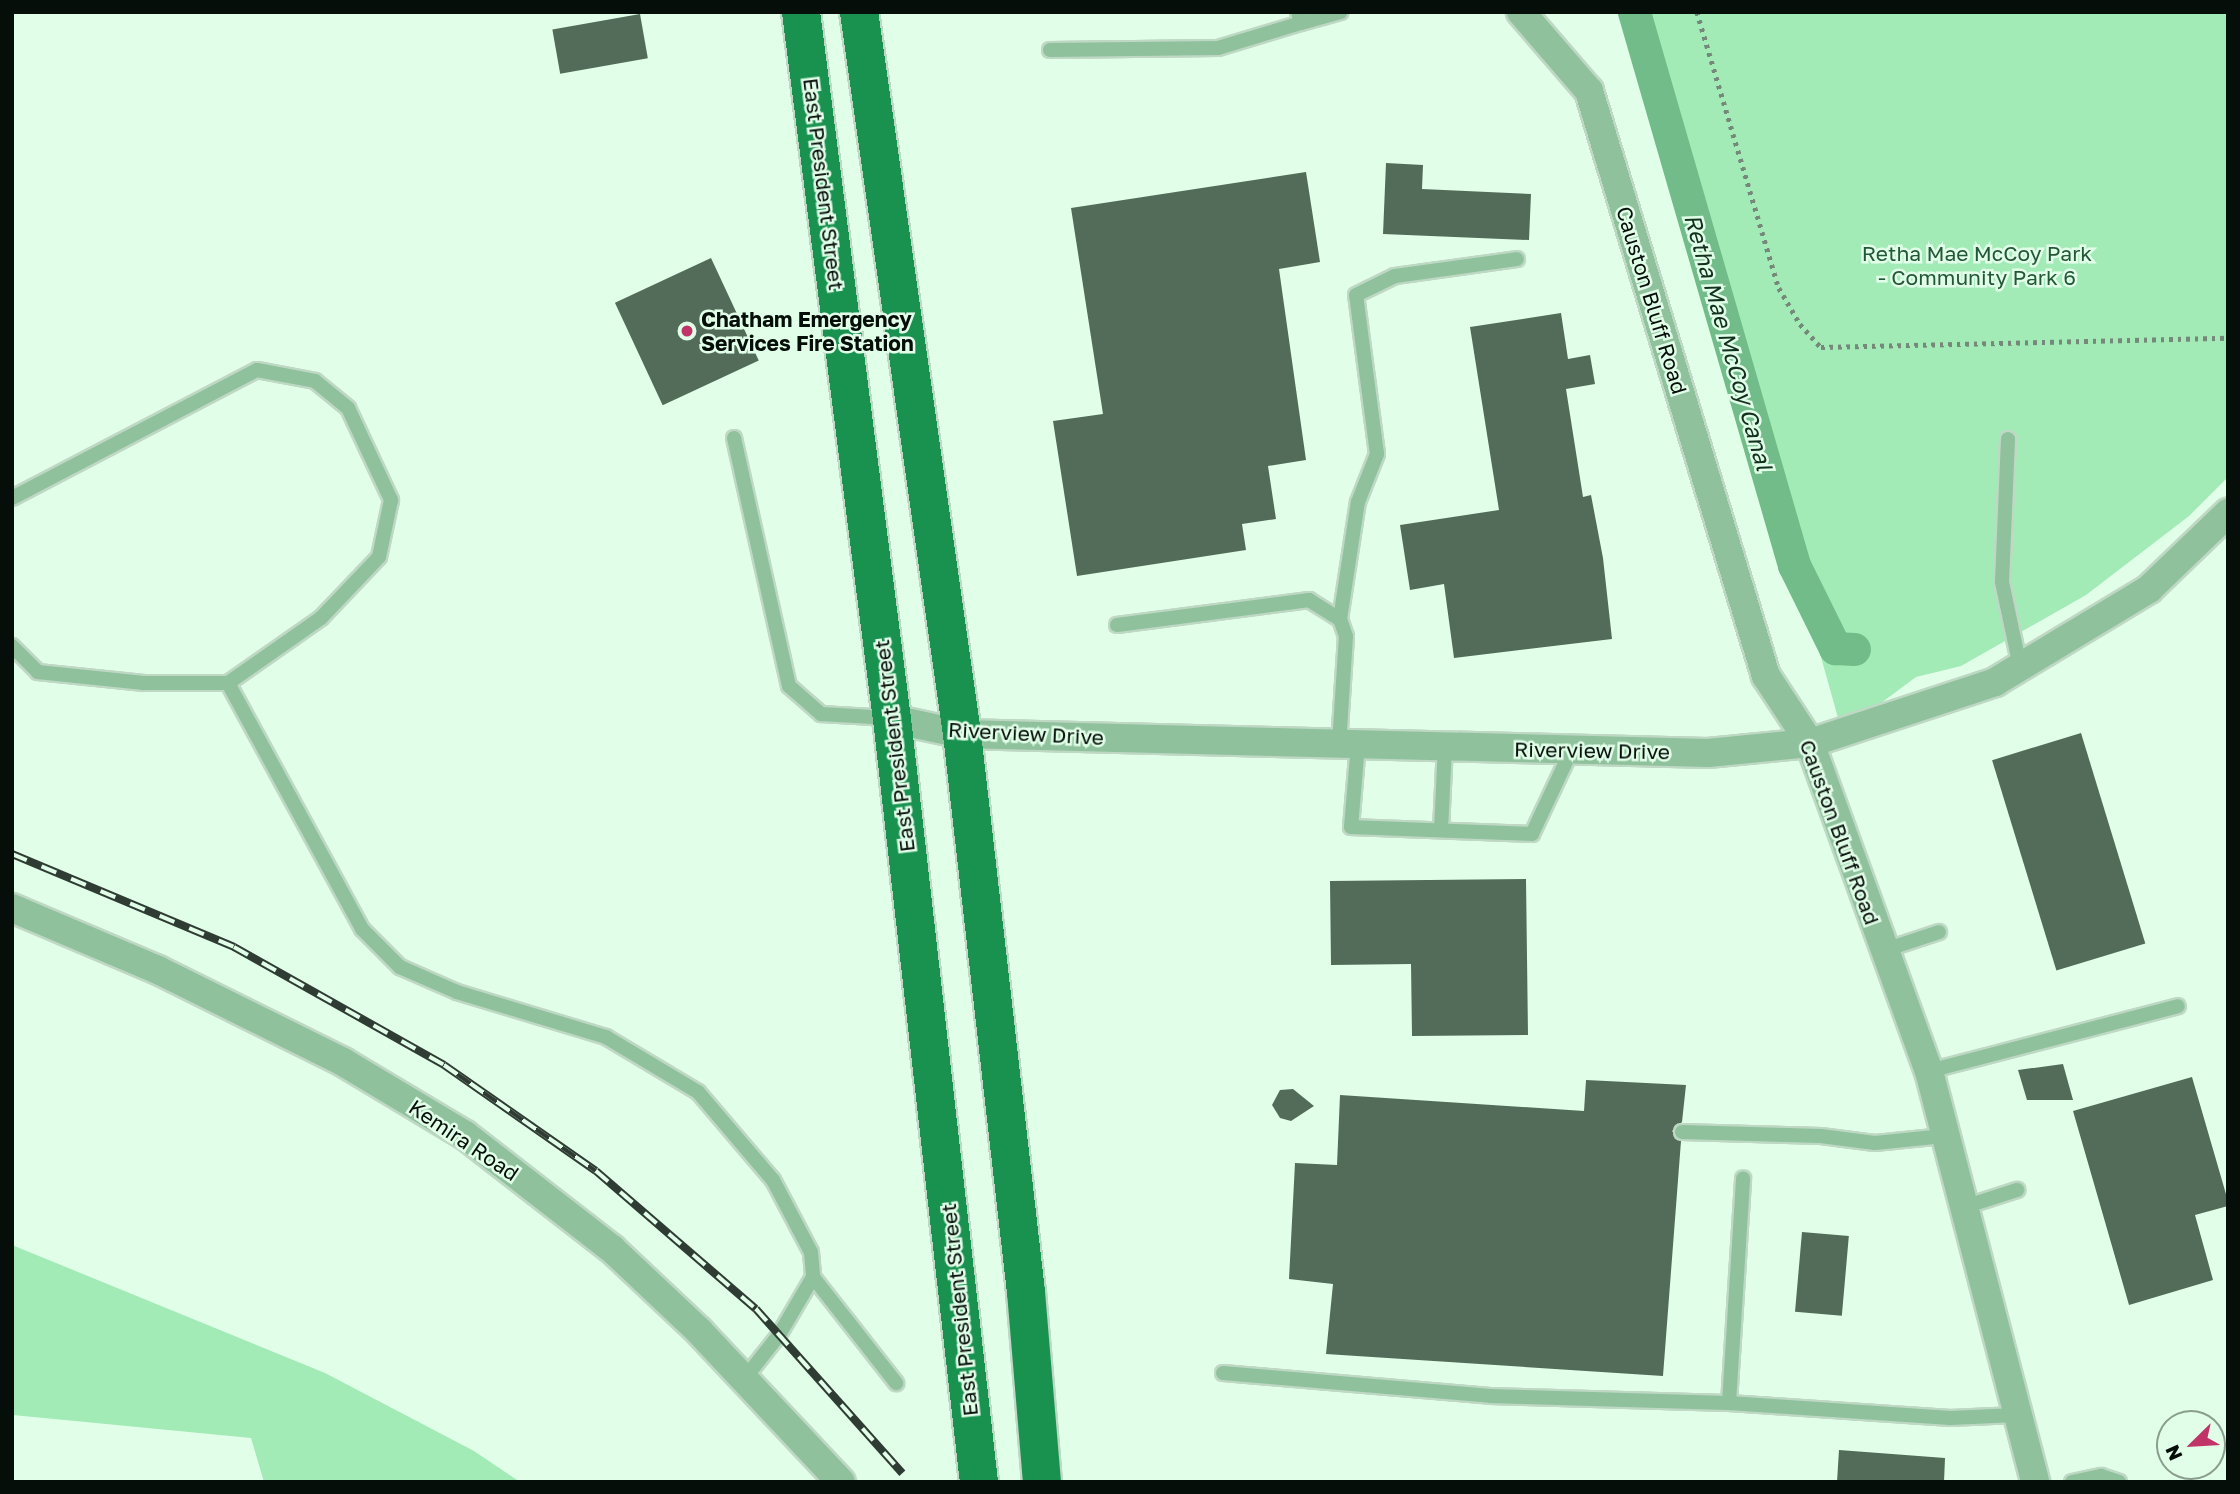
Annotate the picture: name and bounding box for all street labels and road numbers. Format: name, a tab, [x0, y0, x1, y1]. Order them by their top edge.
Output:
street label: East President Street	[798, 76, 850, 292]
street label: Causton Bluff Road	[1611, 203, 1693, 397]
street label: East President Street	[868, 638, 920, 854]
street label: Riverview Drive	[947, 716, 1105, 750]
street label: Riverview Drive	[1514, 736, 1670, 764]
street label: Causton Bluff Road	[1795, 736, 1885, 928]
street label: Kemira Road	[404, 1094, 524, 1186]
street label: East President Street	[935, 1203, 983, 1417]

